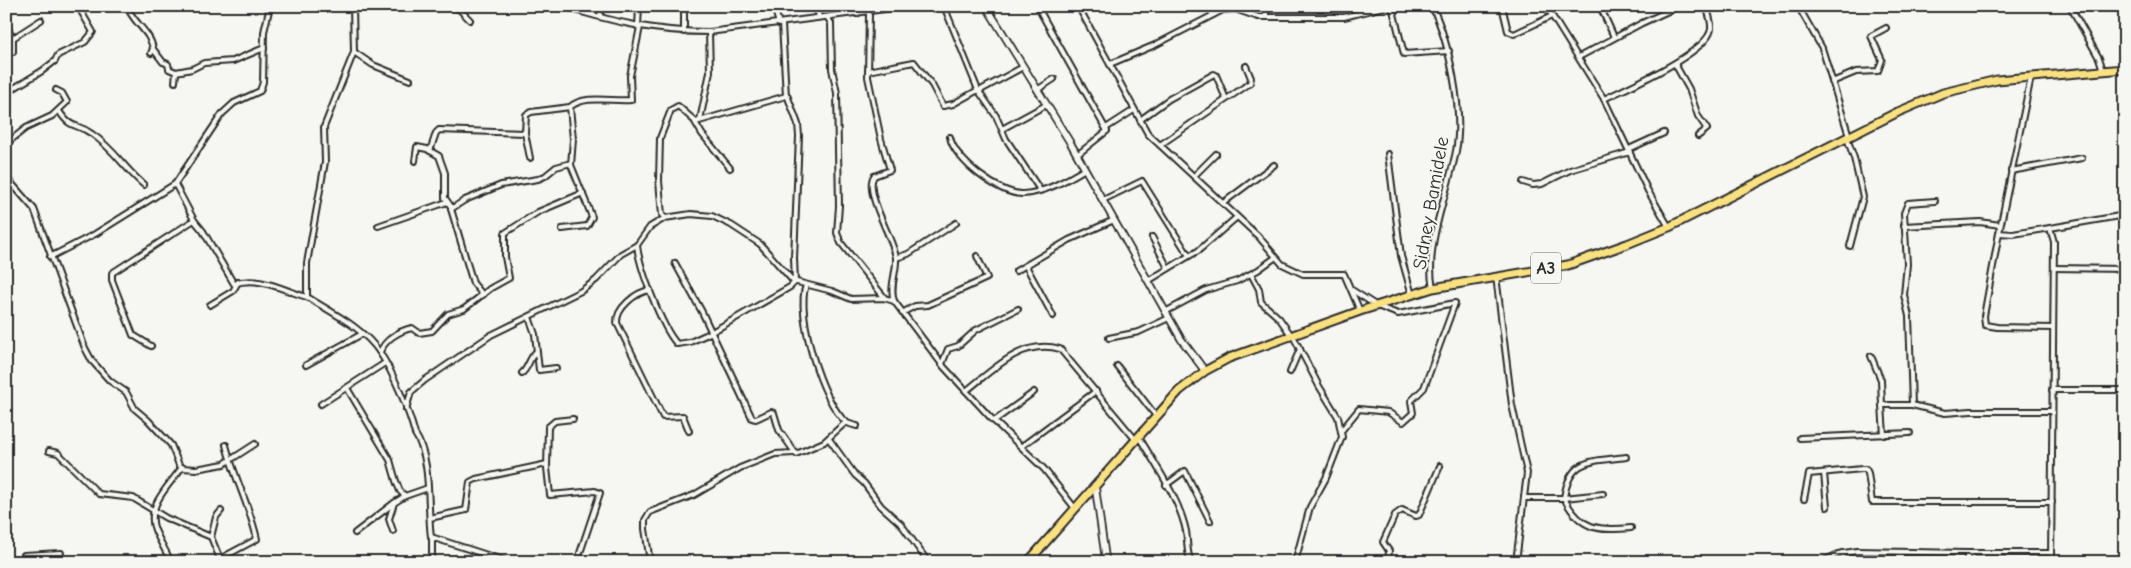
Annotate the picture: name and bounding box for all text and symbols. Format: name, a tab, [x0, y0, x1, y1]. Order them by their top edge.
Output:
street label: Sidney Bamidele	[1408, 135, 1454, 271]
road number: A3	[1531, 252, 1561, 284]

